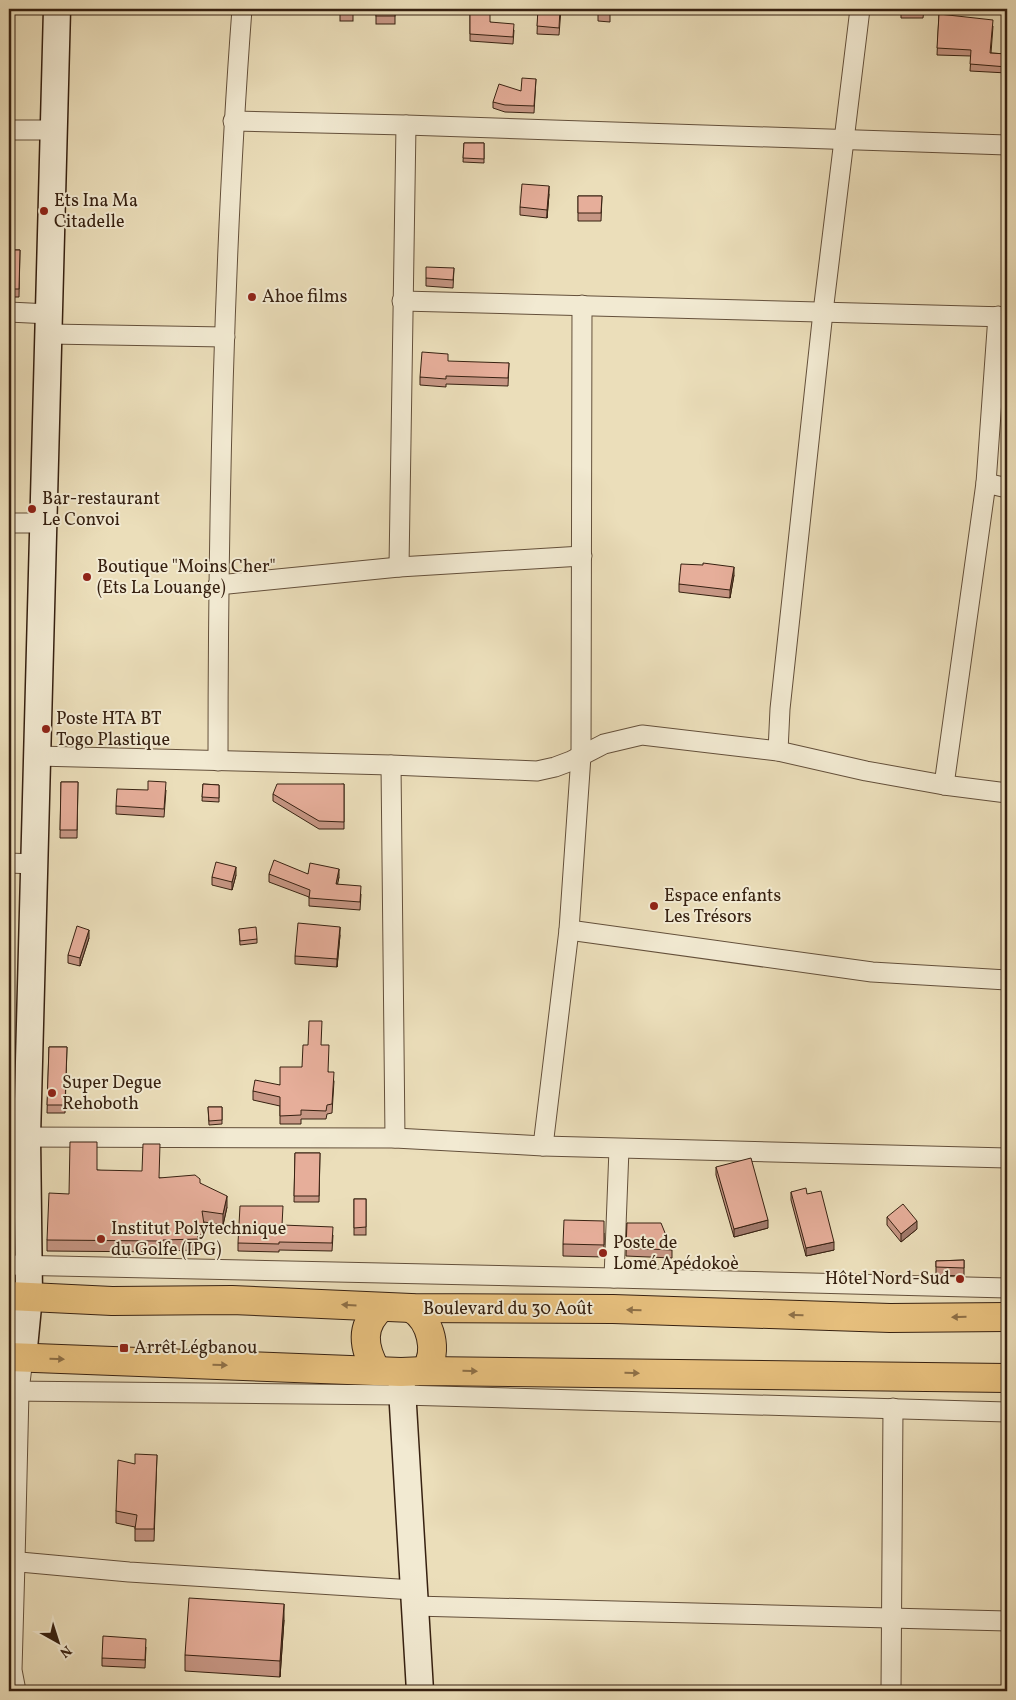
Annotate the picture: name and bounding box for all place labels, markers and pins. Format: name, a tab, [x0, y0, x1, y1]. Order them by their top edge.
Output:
place label: Ets Ina Ma Citadelle	[54, 189, 138, 235]
marker: Ets Ina Ma Citadelle	[38, 205, 50, 217]
place label: Ahoe films	[262, 285, 347, 310]
marker: Ahoe films	[246, 291, 258, 303]
place label: Bar-restaurant Le Convoi	[42, 487, 160, 533]
marker: Bar-restaurant Le Convoi	[26, 503, 38, 515]
place label: Boutique "Moins Cher" (Ets La Louange)	[97, 555, 276, 601]
marker: Boutique "Moins Cher" (Ets La Louange)	[81, 571, 93, 583]
place label: Poste HTA BT Togo Plastique	[56, 707, 170, 753]
marker: Poste HTA BT Togo Plastique	[40, 723, 52, 735]
place label: Espace enfants Les Trésors	[664, 884, 781, 930]
marker: Espace enfants Les Trésors	[648, 900, 660, 912]
place label: Super Degue Rehoboth	[62, 1071, 162, 1117]
marker: Super Degue Rehoboth	[46, 1087, 58, 1099]
place label: Institut Polytechnique du Golfe (IPG)	[111, 1217, 286, 1263]
place label: Poste de Lomé Apédokoè	[613, 1231, 739, 1277]
marker: Institut Polytechnique du Golfe (IPG)	[95, 1233, 107, 1245]
marker: Poste de Lomé Apédokoè	[597, 1247, 609, 1259]
place label: Hôtel Nord-Sud	[825, 1267, 950, 1292]
marker: Hôtel Nord-Sud	[954, 1273, 966, 1285]
place label: Arrêt Légbanou	[134, 1336, 257, 1361]
marker: Arrêt Légbanou	[118, 1342, 130, 1354]

